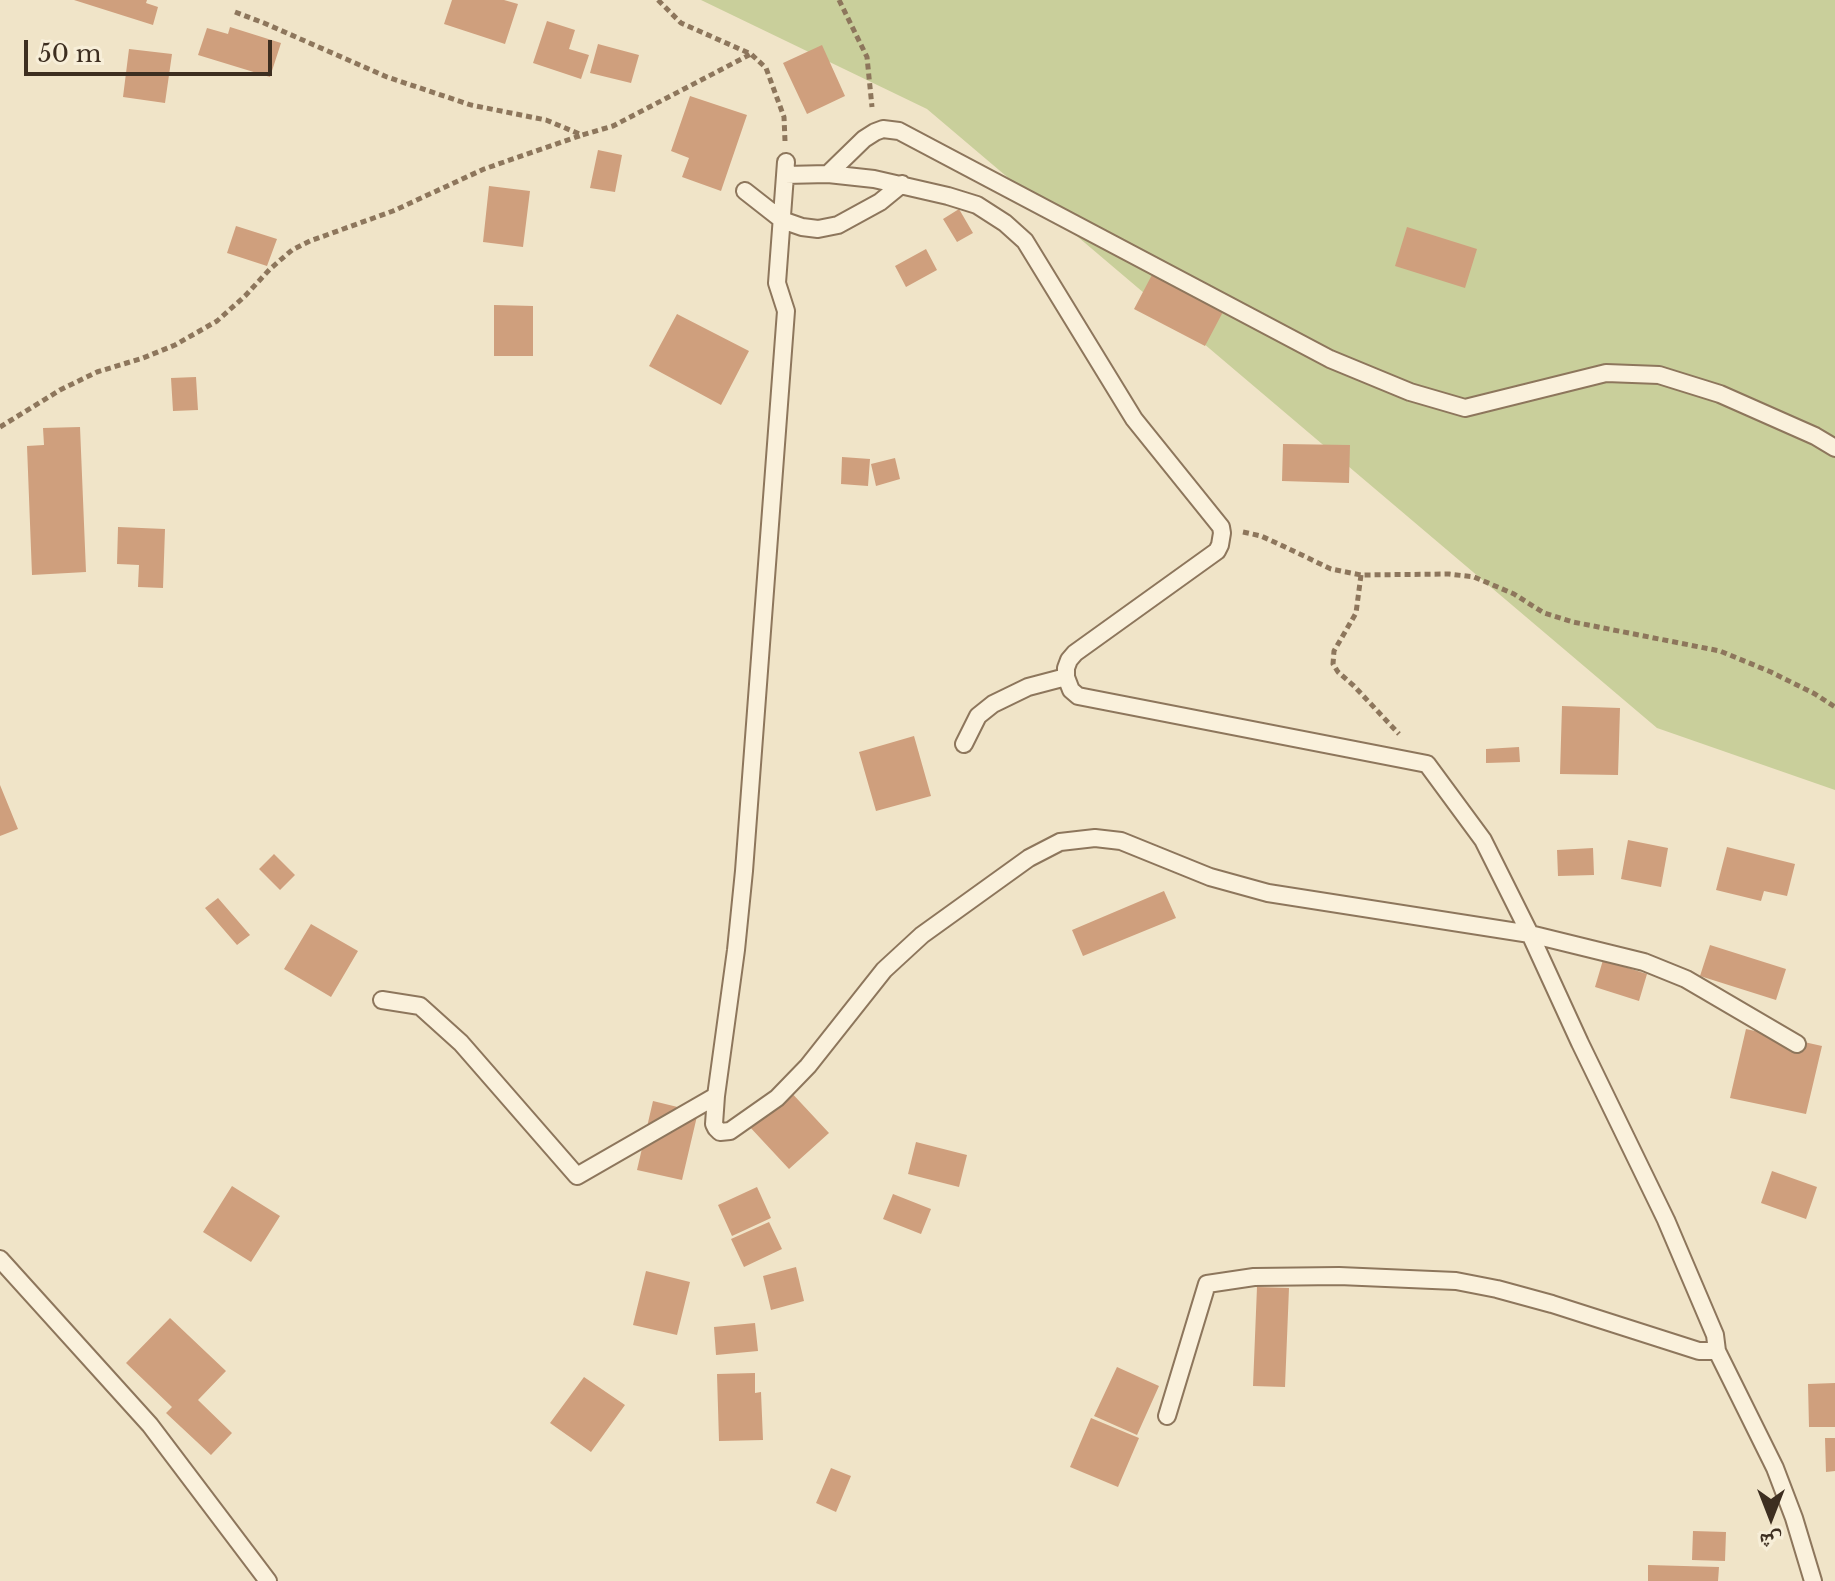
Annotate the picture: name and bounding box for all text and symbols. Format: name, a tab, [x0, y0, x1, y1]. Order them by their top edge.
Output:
scale bar	[28, 24, 276, 74]
text: 50 m	[38, 39, 101, 68]
north arrow	[1731, 1477, 1811, 1557]
text: ش	[1759, 1528, 1783, 1555]

